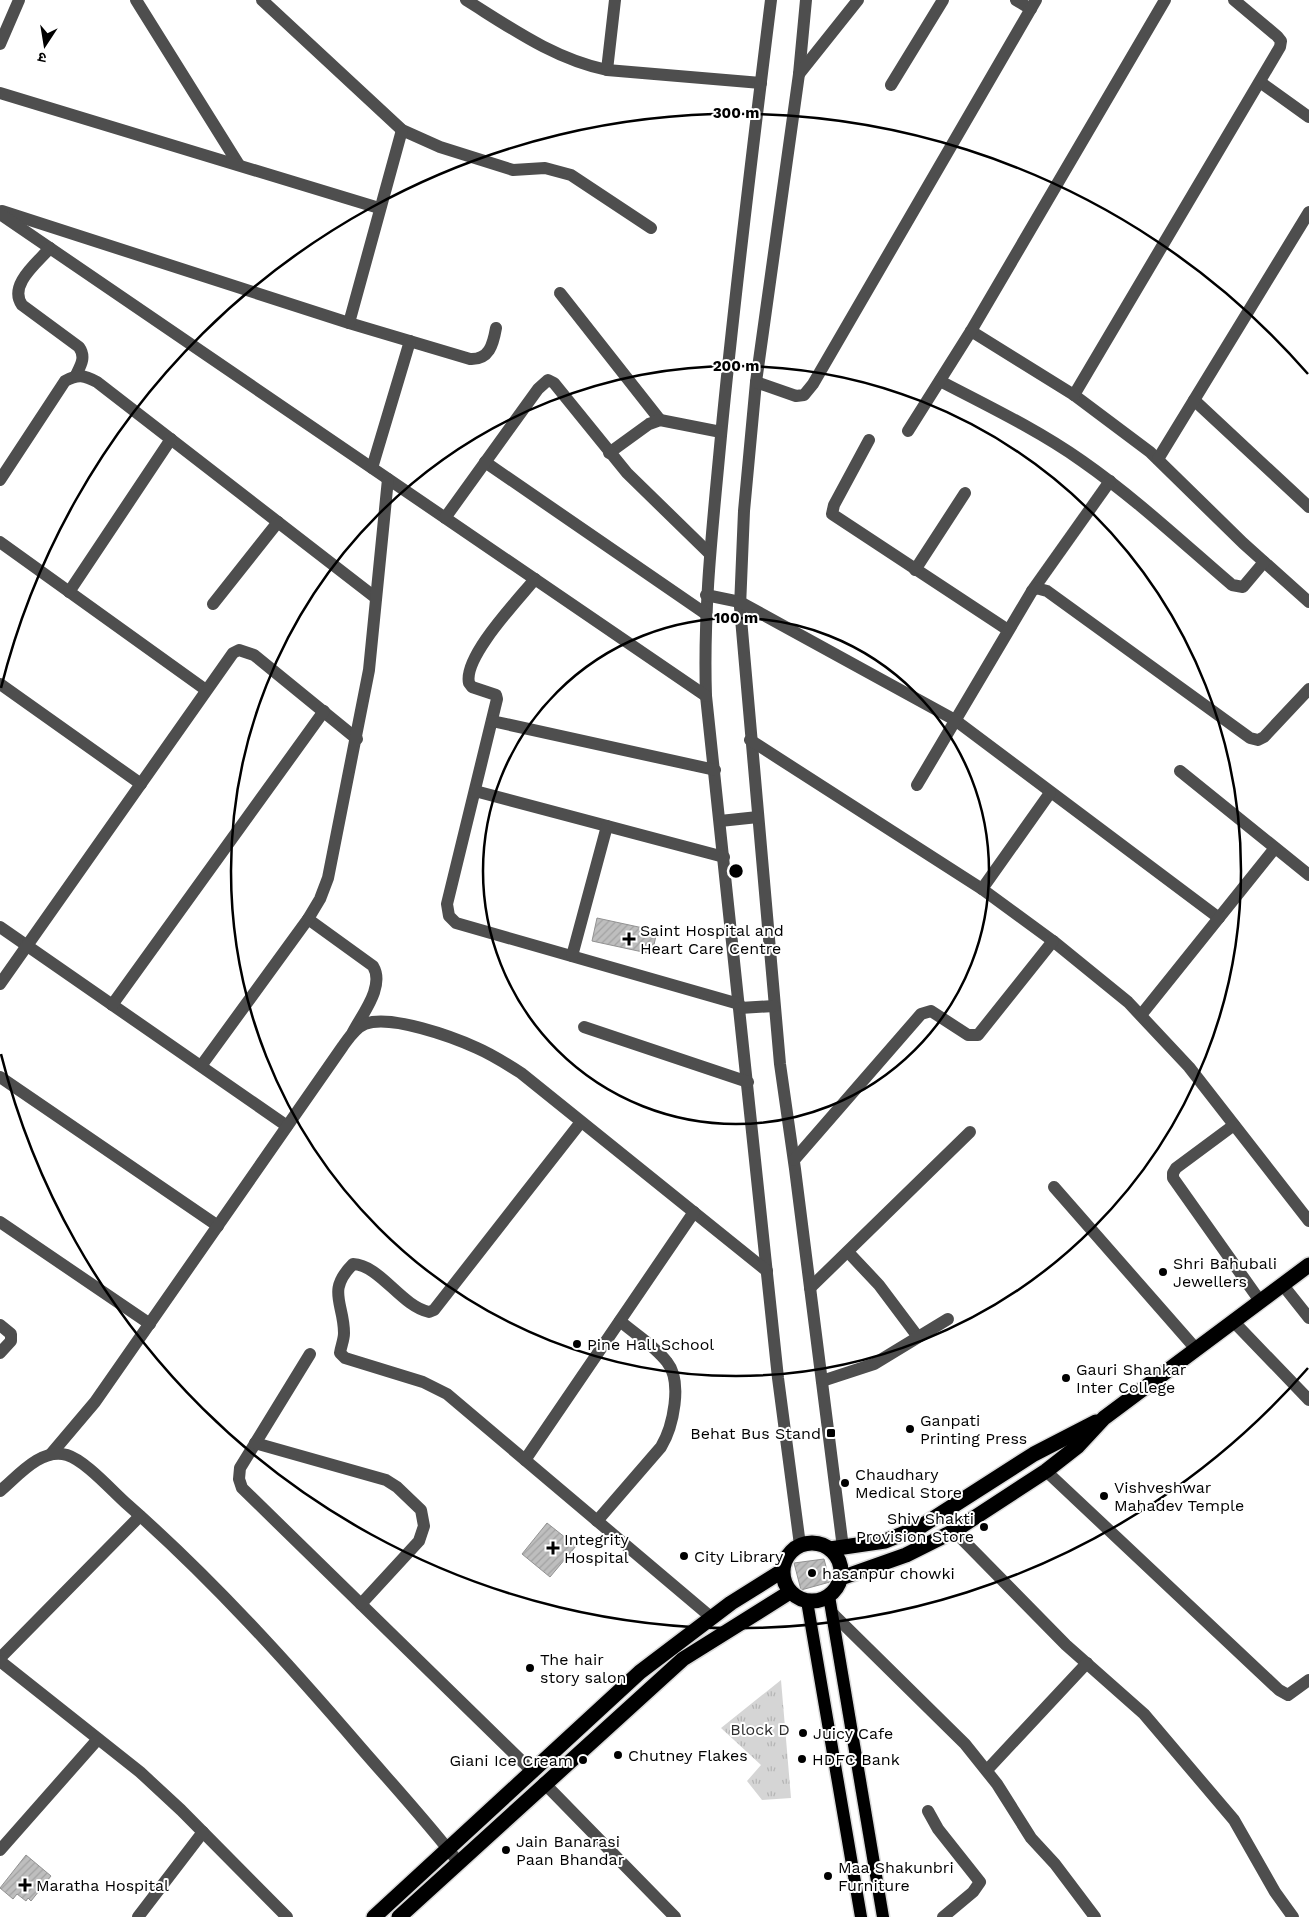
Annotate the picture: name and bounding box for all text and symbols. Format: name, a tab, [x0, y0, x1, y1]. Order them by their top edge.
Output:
north arrow	[20, 20, 70, 70]
text: उ	[36, 49, 48, 66]
text: 300 m	[713, 104, 759, 122]
text: 200 m	[713, 357, 759, 375]
text: 100 m	[714, 609, 758, 627]
centre of rings	[727, 862, 745, 880]
place label: Saint Hospital and Heart Care Centre	[640, 921, 784, 958]
marker: Saint Hospital and Heart Care Centre	[622, 932, 636, 946]
place label: Shri Bahubali Jewellers	[1173, 1254, 1277, 1291]
marker: Shri Bahubali Jewellers	[1157, 1266, 1169, 1278]
place label: Pine Hall School	[587, 1335, 714, 1354]
marker: Pine Hall School	[571, 1338, 583, 1350]
place label: Gauri Shankar Inter College	[1076, 1360, 1187, 1397]
marker: Gauri Shankar Inter College	[1060, 1372, 1072, 1384]
place label: Ganpati Printing Press	[920, 1411, 1027, 1448]
marker: Ganpati Printing Press	[904, 1423, 916, 1435]
place label: Behat Bus Stand	[690, 1424, 821, 1443]
marker: Behat Bus Stand	[825, 1427, 837, 1439]
place label: Chaudhary Medical Store	[855, 1465, 962, 1502]
marker: Chaudhary Medical Store	[839, 1477, 851, 1489]
place label: Vishveshwar Mahadev Temple	[1114, 1478, 1244, 1515]
marker: Vishveshwar Mahadev Temple	[1098, 1490, 1110, 1502]
place label: Shiv Shakti Provision Store	[856, 1509, 974, 1546]
marker: Shiv Shakti Provision Store	[978, 1521, 990, 1533]
place label: Integrity Hospital	[564, 1530, 629, 1567]
marker: Integrity Hospital	[546, 1541, 560, 1555]
place label: City Library	[694, 1547, 784, 1566]
marker: City Library	[678, 1550, 690, 1562]
place label: hasanpur chowki	[822, 1564, 955, 1583]
marker: hasanpur chowki	[806, 1567, 818, 1579]
place label: The hair story salon	[540, 1650, 626, 1687]
marker: The hair story salon	[524, 1662, 536, 1674]
park label: Block D	[730, 1720, 790, 1739]
place label: Juicy Cafe	[813, 1724, 893, 1743]
marker: Juicy Cafe	[797, 1727, 809, 1739]
place label: Chutney Flakes	[628, 1746, 748, 1765]
marker: Chutney Flakes	[612, 1749, 624, 1761]
place label: HDFC Bank	[812, 1750, 900, 1769]
place label: Giani Ice Cream	[449, 1751, 573, 1770]
marker: HDFC Bank	[796, 1753, 808, 1765]
marker: Giani Ice Cream	[577, 1754, 589, 1766]
place label: Jain Banarasi Paan Bhandar	[516, 1832, 625, 1869]
marker: Jain Banarasi Paan Bhandar	[500, 1844, 512, 1856]
place label: Maa Shakunbri Furniture	[838, 1858, 954, 1895]
marker: Maa Shakunbri Furniture	[822, 1870, 834, 1882]
place label: Maratha Hospital	[36, 1876, 169, 1895]
marker: Maratha Hospital	[18, 1878, 32, 1892]

